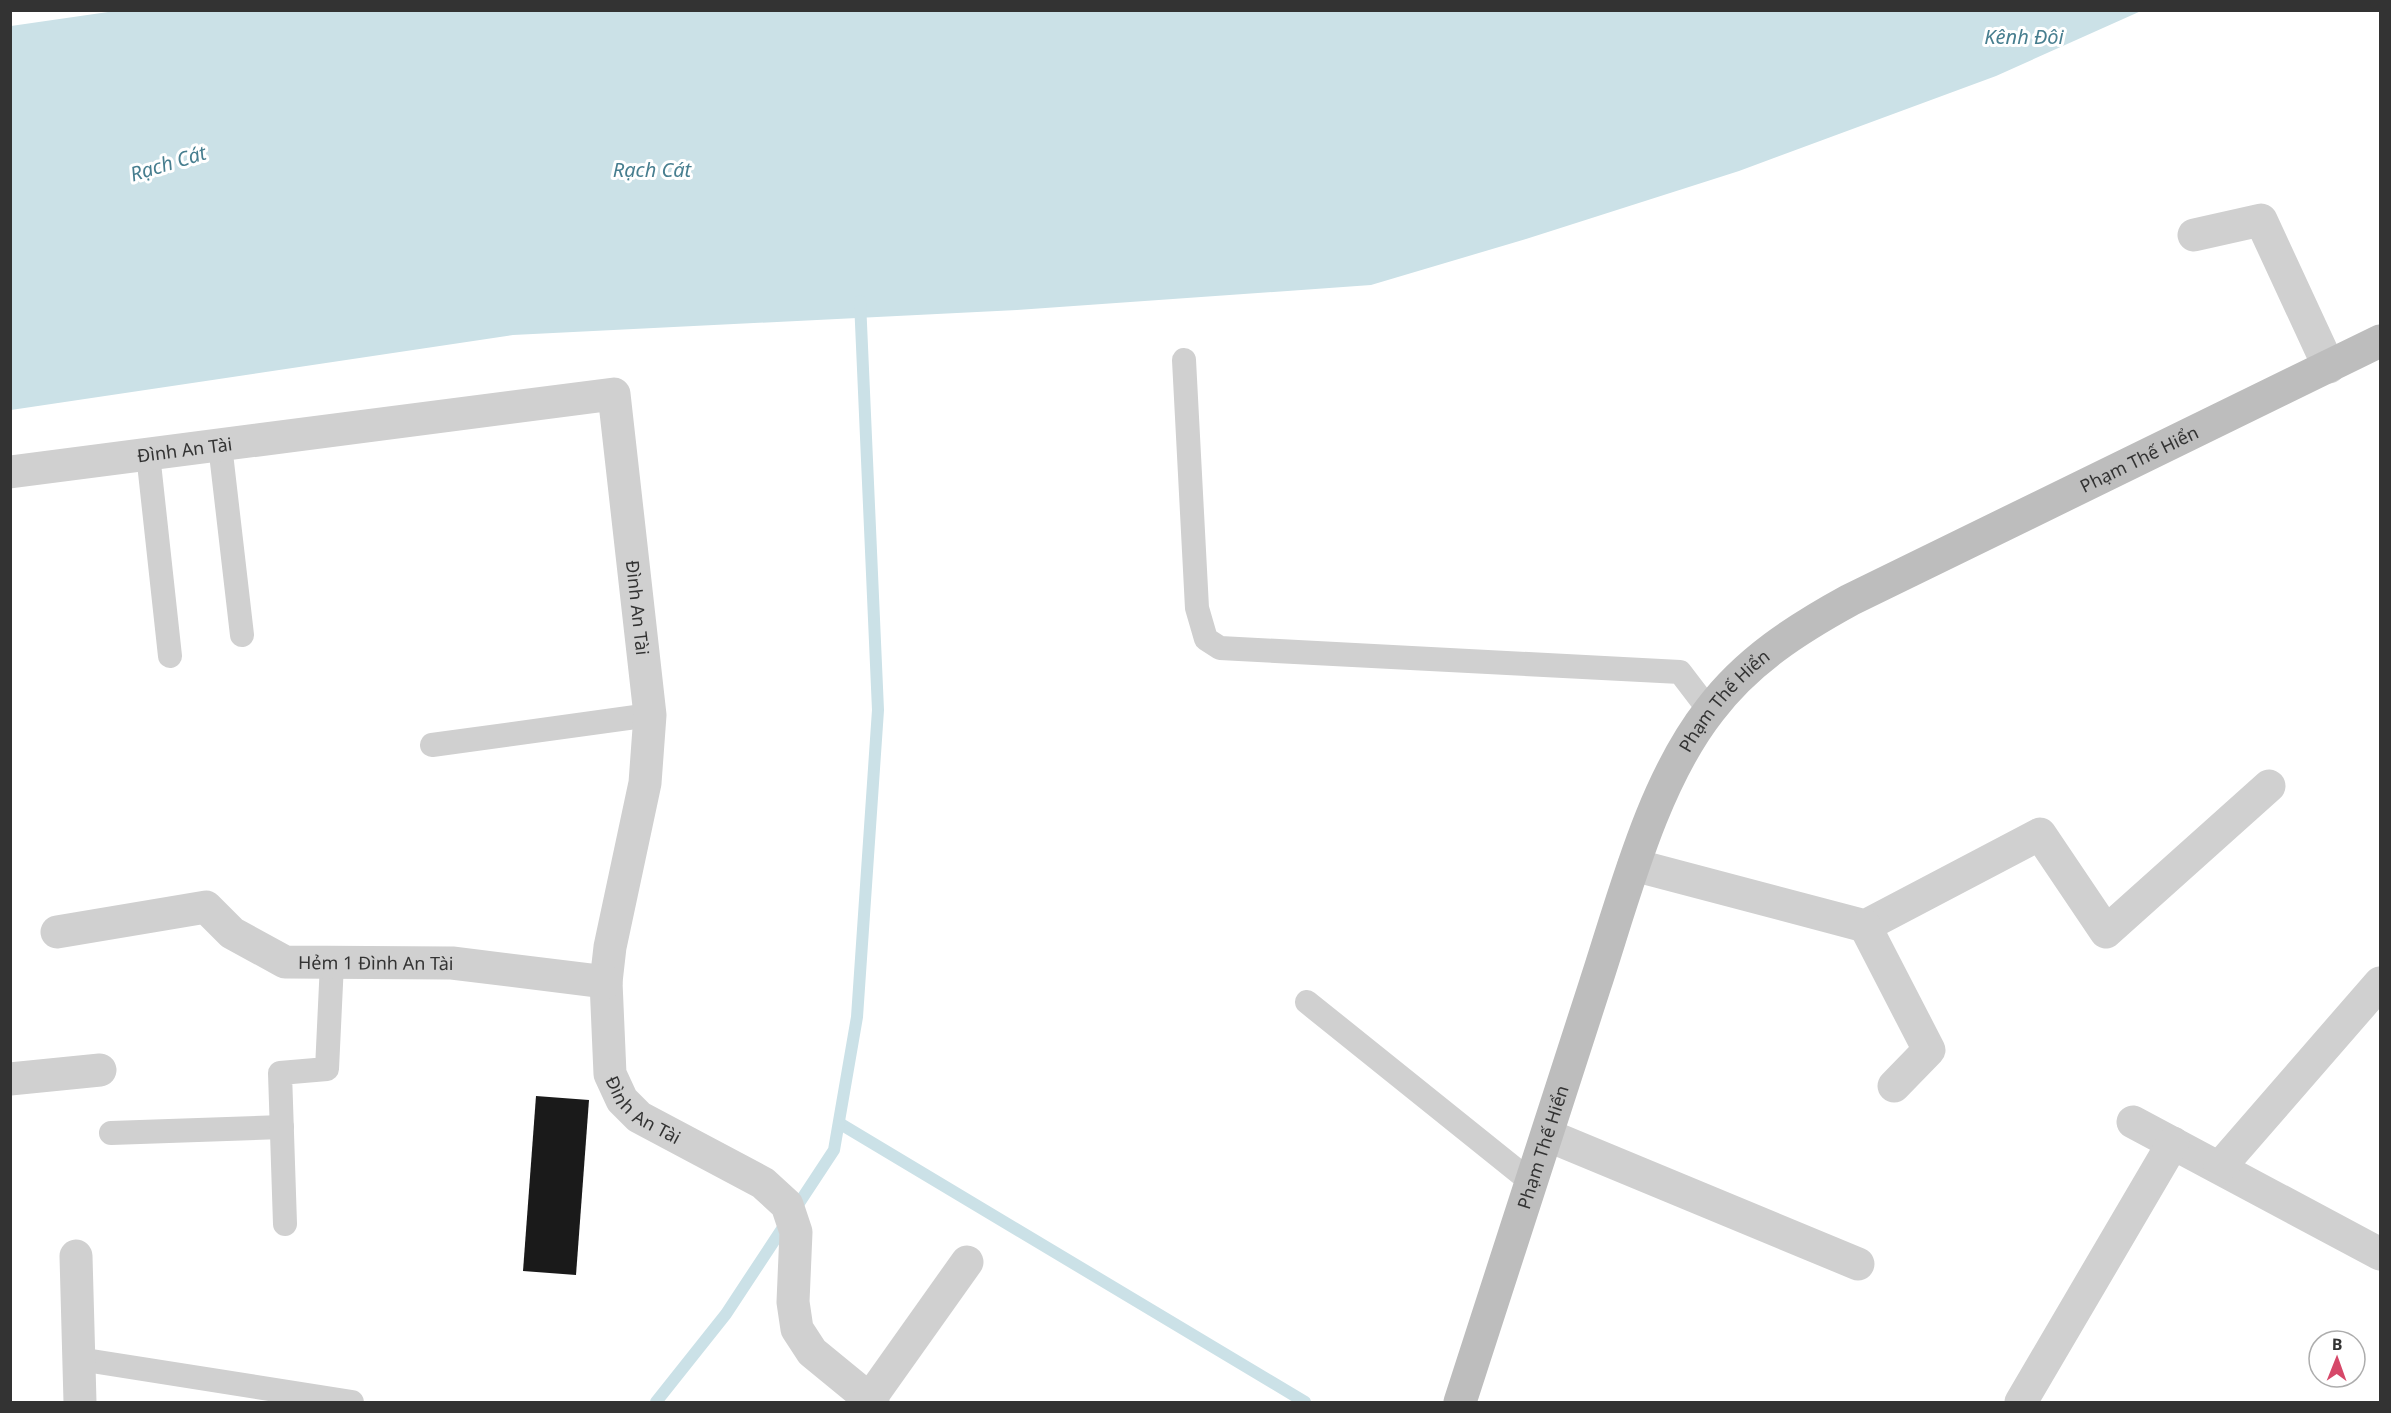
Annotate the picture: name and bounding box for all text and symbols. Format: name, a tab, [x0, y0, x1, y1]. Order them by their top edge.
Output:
water label: Kênh Đôi	[1984, 23, 2065, 50]
water label: Rạch Cát	[127, 138, 211, 187]
water label: Rạch Cát	[613, 156, 693, 183]
street label: Phạm Thế Hiển	[2076, 420, 2202, 498]
street label: Đình An Tài	[136, 431, 233, 467]
street label: Đình An Tài	[621, 559, 655, 656]
street label: Phạm Thế Hiển	[1673, 644, 1774, 756]
street label: Hẻm 1 Đình An Tài	[298, 950, 454, 975]
street label: Đình An Tài	[600, 1072, 685, 1149]
street label: Phạm Thế Hiển	[1511, 1082, 1574, 1212]
north arrow	[2307, 1329, 2367, 1389]
text: B	[2332, 1333, 2343, 1355]

